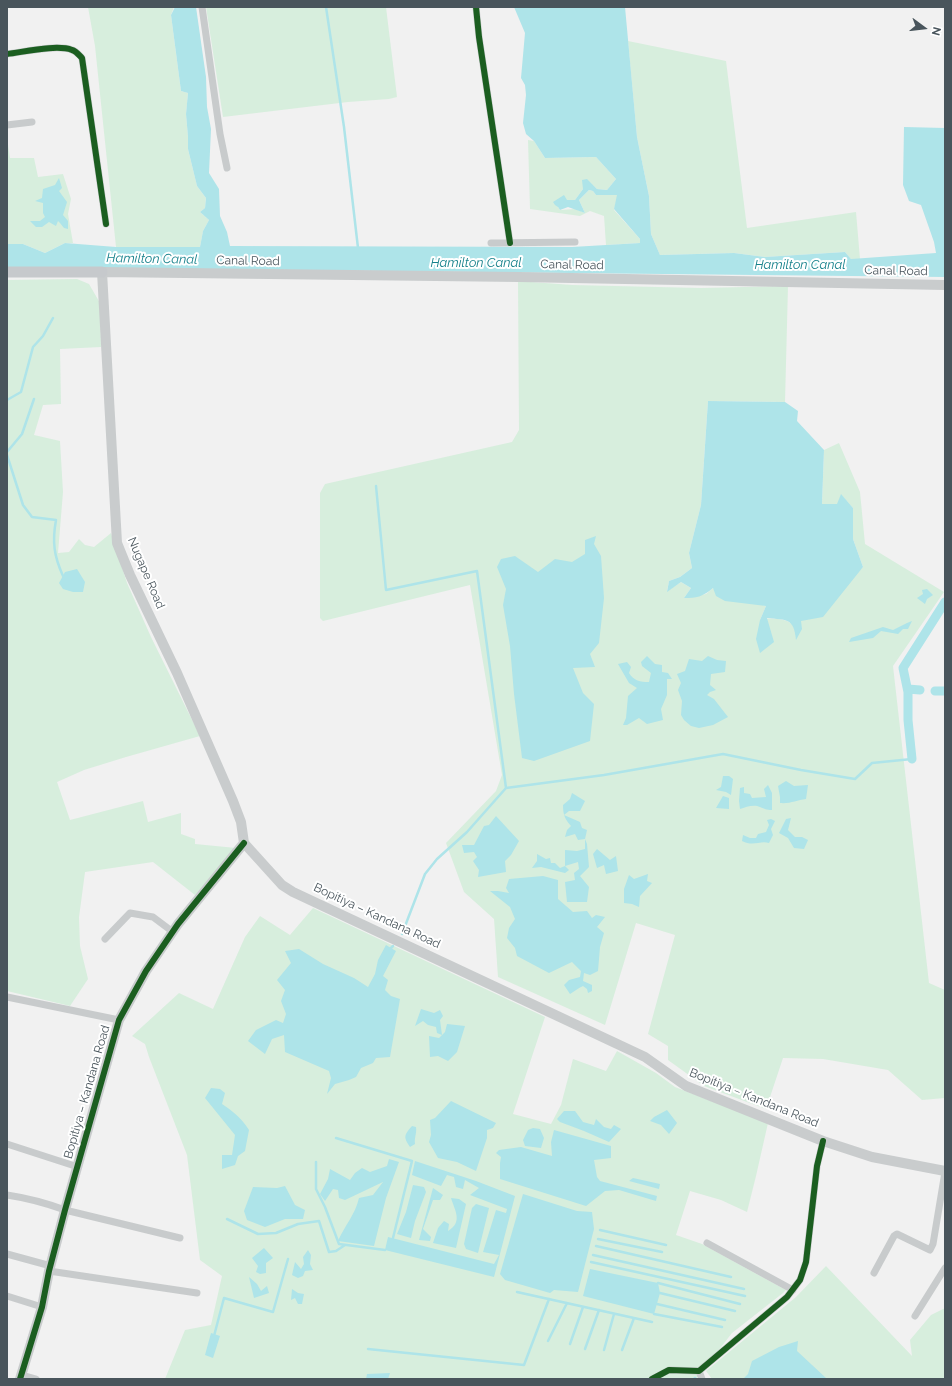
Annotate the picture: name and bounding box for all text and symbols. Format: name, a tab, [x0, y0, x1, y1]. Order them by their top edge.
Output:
north arrow	[904, 8, 944, 48]
text: N	[929, 25, 943, 37]
water label: Hamilton Canal	[106, 250, 198, 268]
street label: Canal Road	[216, 253, 280, 269]
water label: Hamilton Canal	[430, 255, 522, 271]
street label: Canal Road	[540, 257, 604, 273]
water label: Hamilton Canal	[754, 257, 846, 273]
street label: Canal Road	[864, 263, 928, 279]
street label: Nugape Road	[124, 535, 168, 611]
street label: Bopitiya – Kandana Road	[311, 880, 443, 952]
street label: Bopitiya – Kandana Road	[61, 1024, 113, 1160]
street label: Bopitiya – Kandana Road	[687, 1065, 821, 1131]

